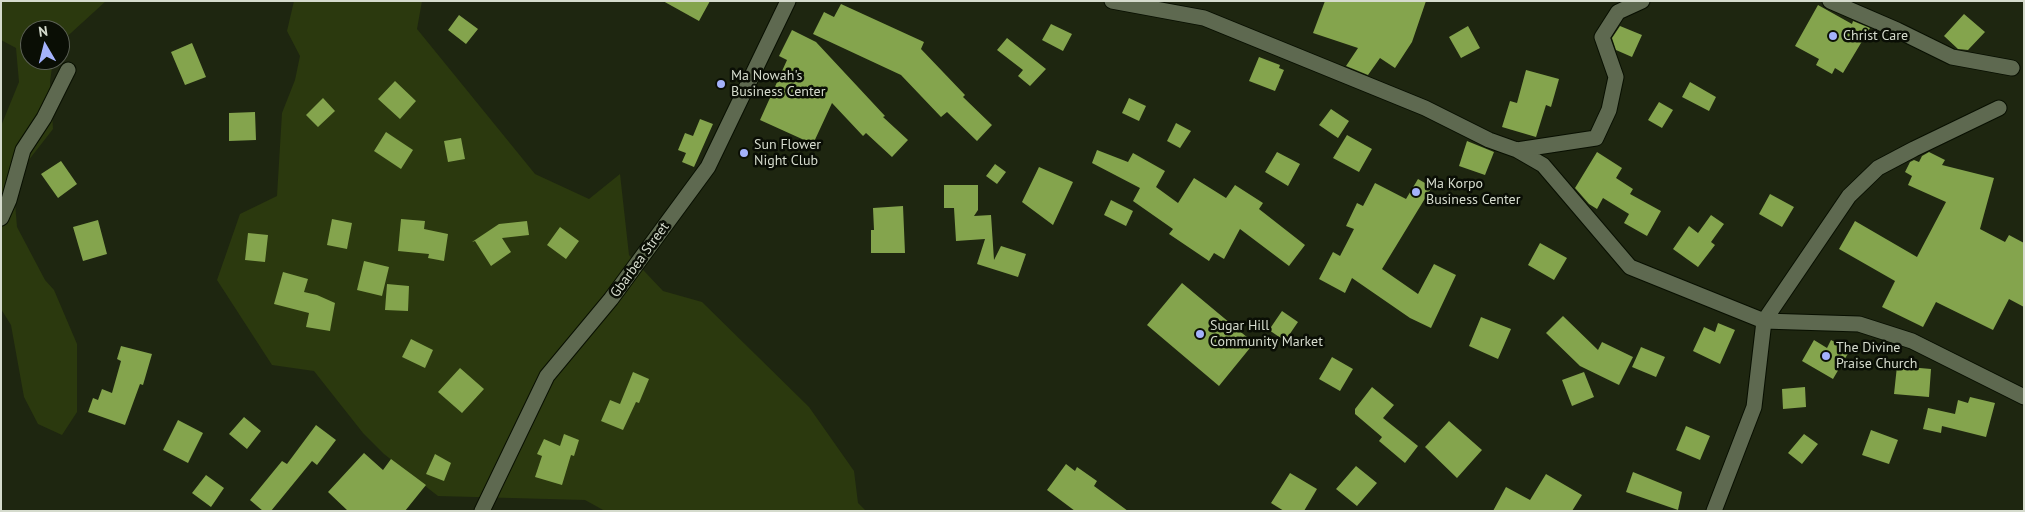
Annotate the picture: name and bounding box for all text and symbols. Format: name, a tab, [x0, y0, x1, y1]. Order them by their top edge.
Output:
north arrow	[20, 20, 70, 70]
text: N	[37, 22, 49, 41]
place label: Christ Care	[1843, 28, 1908, 44]
marker: Christ Care	[1827, 30, 1839, 42]
place label: Ma Nowah's Business Center	[731, 68, 825, 100]
marker: Ma Nowah's Business Center	[715, 78, 727, 90]
place label: Sun Flower Night Club	[754, 137, 821, 170]
marker: Sun Flower Night Club	[738, 147, 750, 159]
place label: Ma Korpo Business Center	[1426, 176, 1520, 208]
marker: Ma Korpo Business Center	[1410, 186, 1422, 198]
street label: Gbarbea Street	[607, 219, 673, 301]
place label: Sugar Hill Community Market	[1210, 318, 1323, 351]
marker: Sugar Hill Community Market	[1194, 328, 1206, 340]
place label: The Divine Praise Church	[1836, 340, 1917, 372]
marker: The Divine Praise Church	[1820, 350, 1832, 362]

